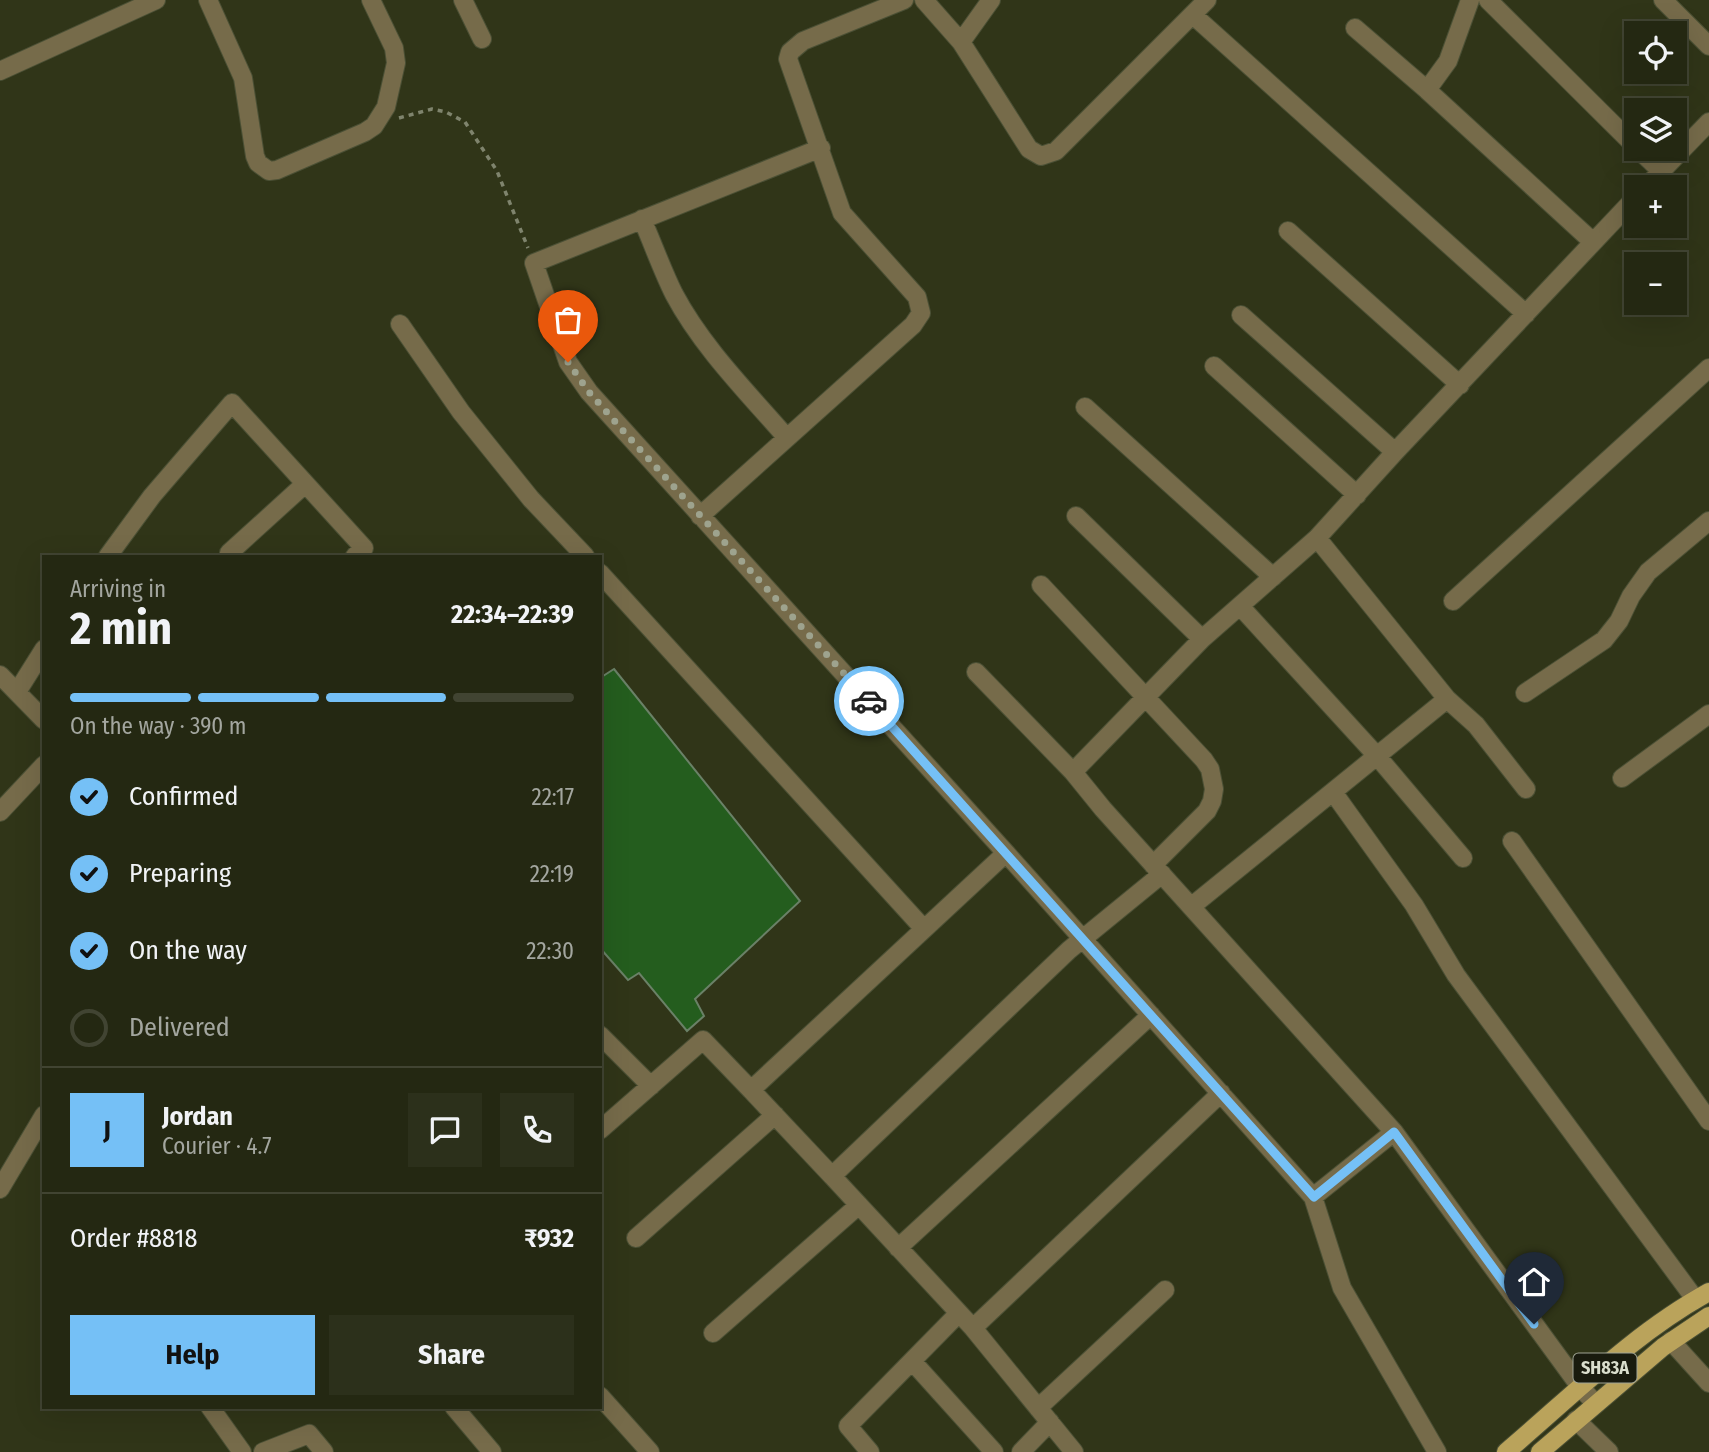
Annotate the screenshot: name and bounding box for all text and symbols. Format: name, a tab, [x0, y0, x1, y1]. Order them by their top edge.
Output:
map controls	[1624, 21, 1687, 315]
button: locate	[1624, 21, 1687, 84]
button: layers	[1624, 98, 1687, 161]
button: +	[1624, 175, 1687, 238]
button: −	[1624, 252, 1687, 315]
pin	[538, 290, 598, 362]
icon: bag	[549, 301, 587, 339]
text: Arriving in	[70, 575, 166, 603]
text: 22:34–22:39	[451, 599, 574, 630]
text: 2 min	[70, 601, 172, 656]
courier	[834, 666, 904, 736]
icon: car	[850, 682, 888, 720]
text: On the way · 390 m	[70, 712, 246, 740]
icon: check	[70, 778, 108, 816]
text: Confirmed	[129, 781, 239, 812]
text: 22:17	[531, 783, 574, 811]
icon: check	[70, 855, 108, 893]
text: Preparing	[129, 858, 231, 889]
text: 22:19	[530, 860, 574, 888]
icon: check	[70, 932, 108, 970]
text: On the way	[129, 935, 247, 966]
text: 22:30	[526, 937, 574, 965]
text: Delivered	[129, 1012, 230, 1043]
button: chat	[408, 1093, 482, 1167]
button: phone	[500, 1093, 574, 1167]
text: Jordan	[162, 1101, 233, 1132]
text: J	[103, 1115, 111, 1146]
text: Courier · 4.7	[162, 1132, 272, 1160]
text: Order #8818	[70, 1223, 197, 1254]
text: ₹932	[524, 1223, 574, 1254]
pin	[1504, 1252, 1564, 1324]
icon: home	[1515, 1263, 1553, 1301]
button: Help	[70, 1315, 315, 1395]
button: Share	[329, 1315, 574, 1395]
road number: SH83A	[1574, 1353, 1636, 1382]

